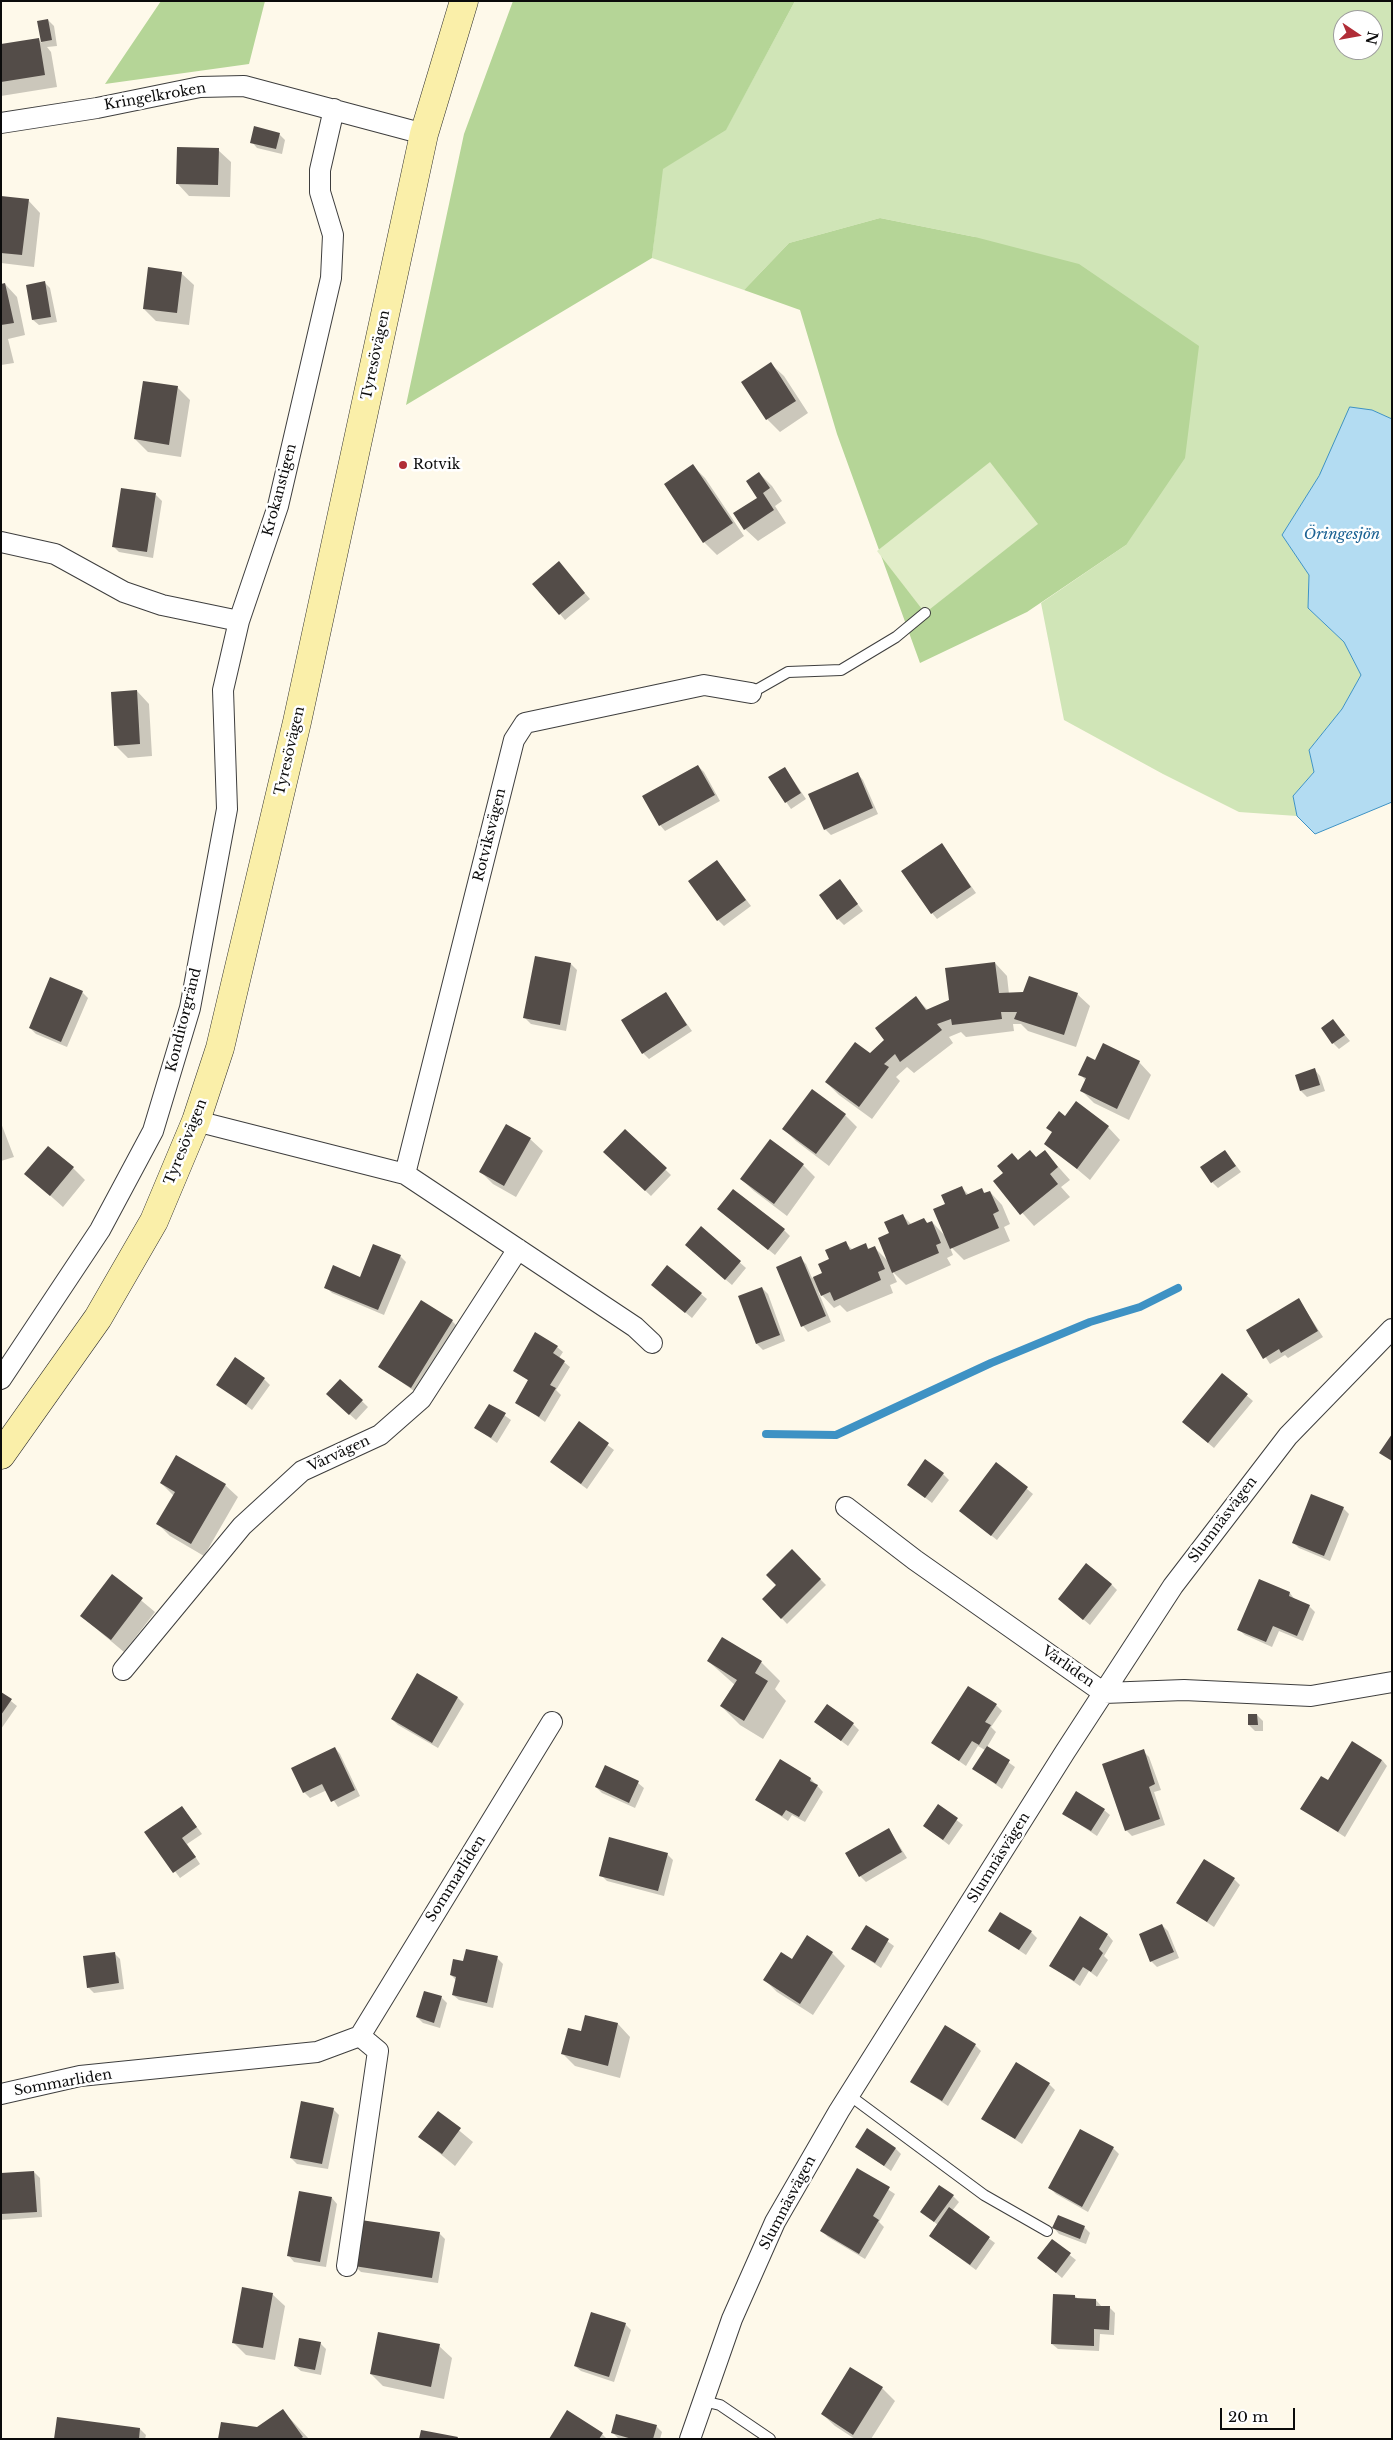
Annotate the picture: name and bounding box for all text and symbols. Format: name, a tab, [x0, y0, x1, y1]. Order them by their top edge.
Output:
north arrow	[1333, 10, 1383, 60]
text: N	[1362, 30, 1382, 46]
street label: Kringelkroken	[103, 80, 207, 114]
street label: Tyresövägen	[358, 309, 394, 401]
street label: Krokanstigen	[260, 442, 300, 538]
place label: Rotvik	[413, 457, 460, 473]
marker: Rotvik	[397, 459, 409, 471]
water label: Öringesjön	[1304, 526, 1380, 544]
street label: Tyresövägen	[272, 705, 308, 797]
street label: Rotviksvägen	[470, 787, 510, 883]
street label: Konditorgränd	[163, 966, 205, 1074]
street label: Tyresövägen	[161, 1097, 211, 1187]
street label: Vårvägen	[305, 1432, 373, 1476]
street label: Slumnäsvägen	[1185, 1474, 1261, 1566]
street label: Vårliden	[1038, 1643, 1098, 1691]
street label: Slumnäsvägen	[964, 1810, 1034, 1906]
street label: Sommarliden	[423, 1833, 489, 1925]
street label: Sommarliden	[13, 2066, 113, 2100]
street label: Slumnäsvägen	[756, 2153, 820, 2253]
scale bar	[1223, 2398, 1298, 2430]
text: 20 m	[1228, 2407, 1268, 2426]

